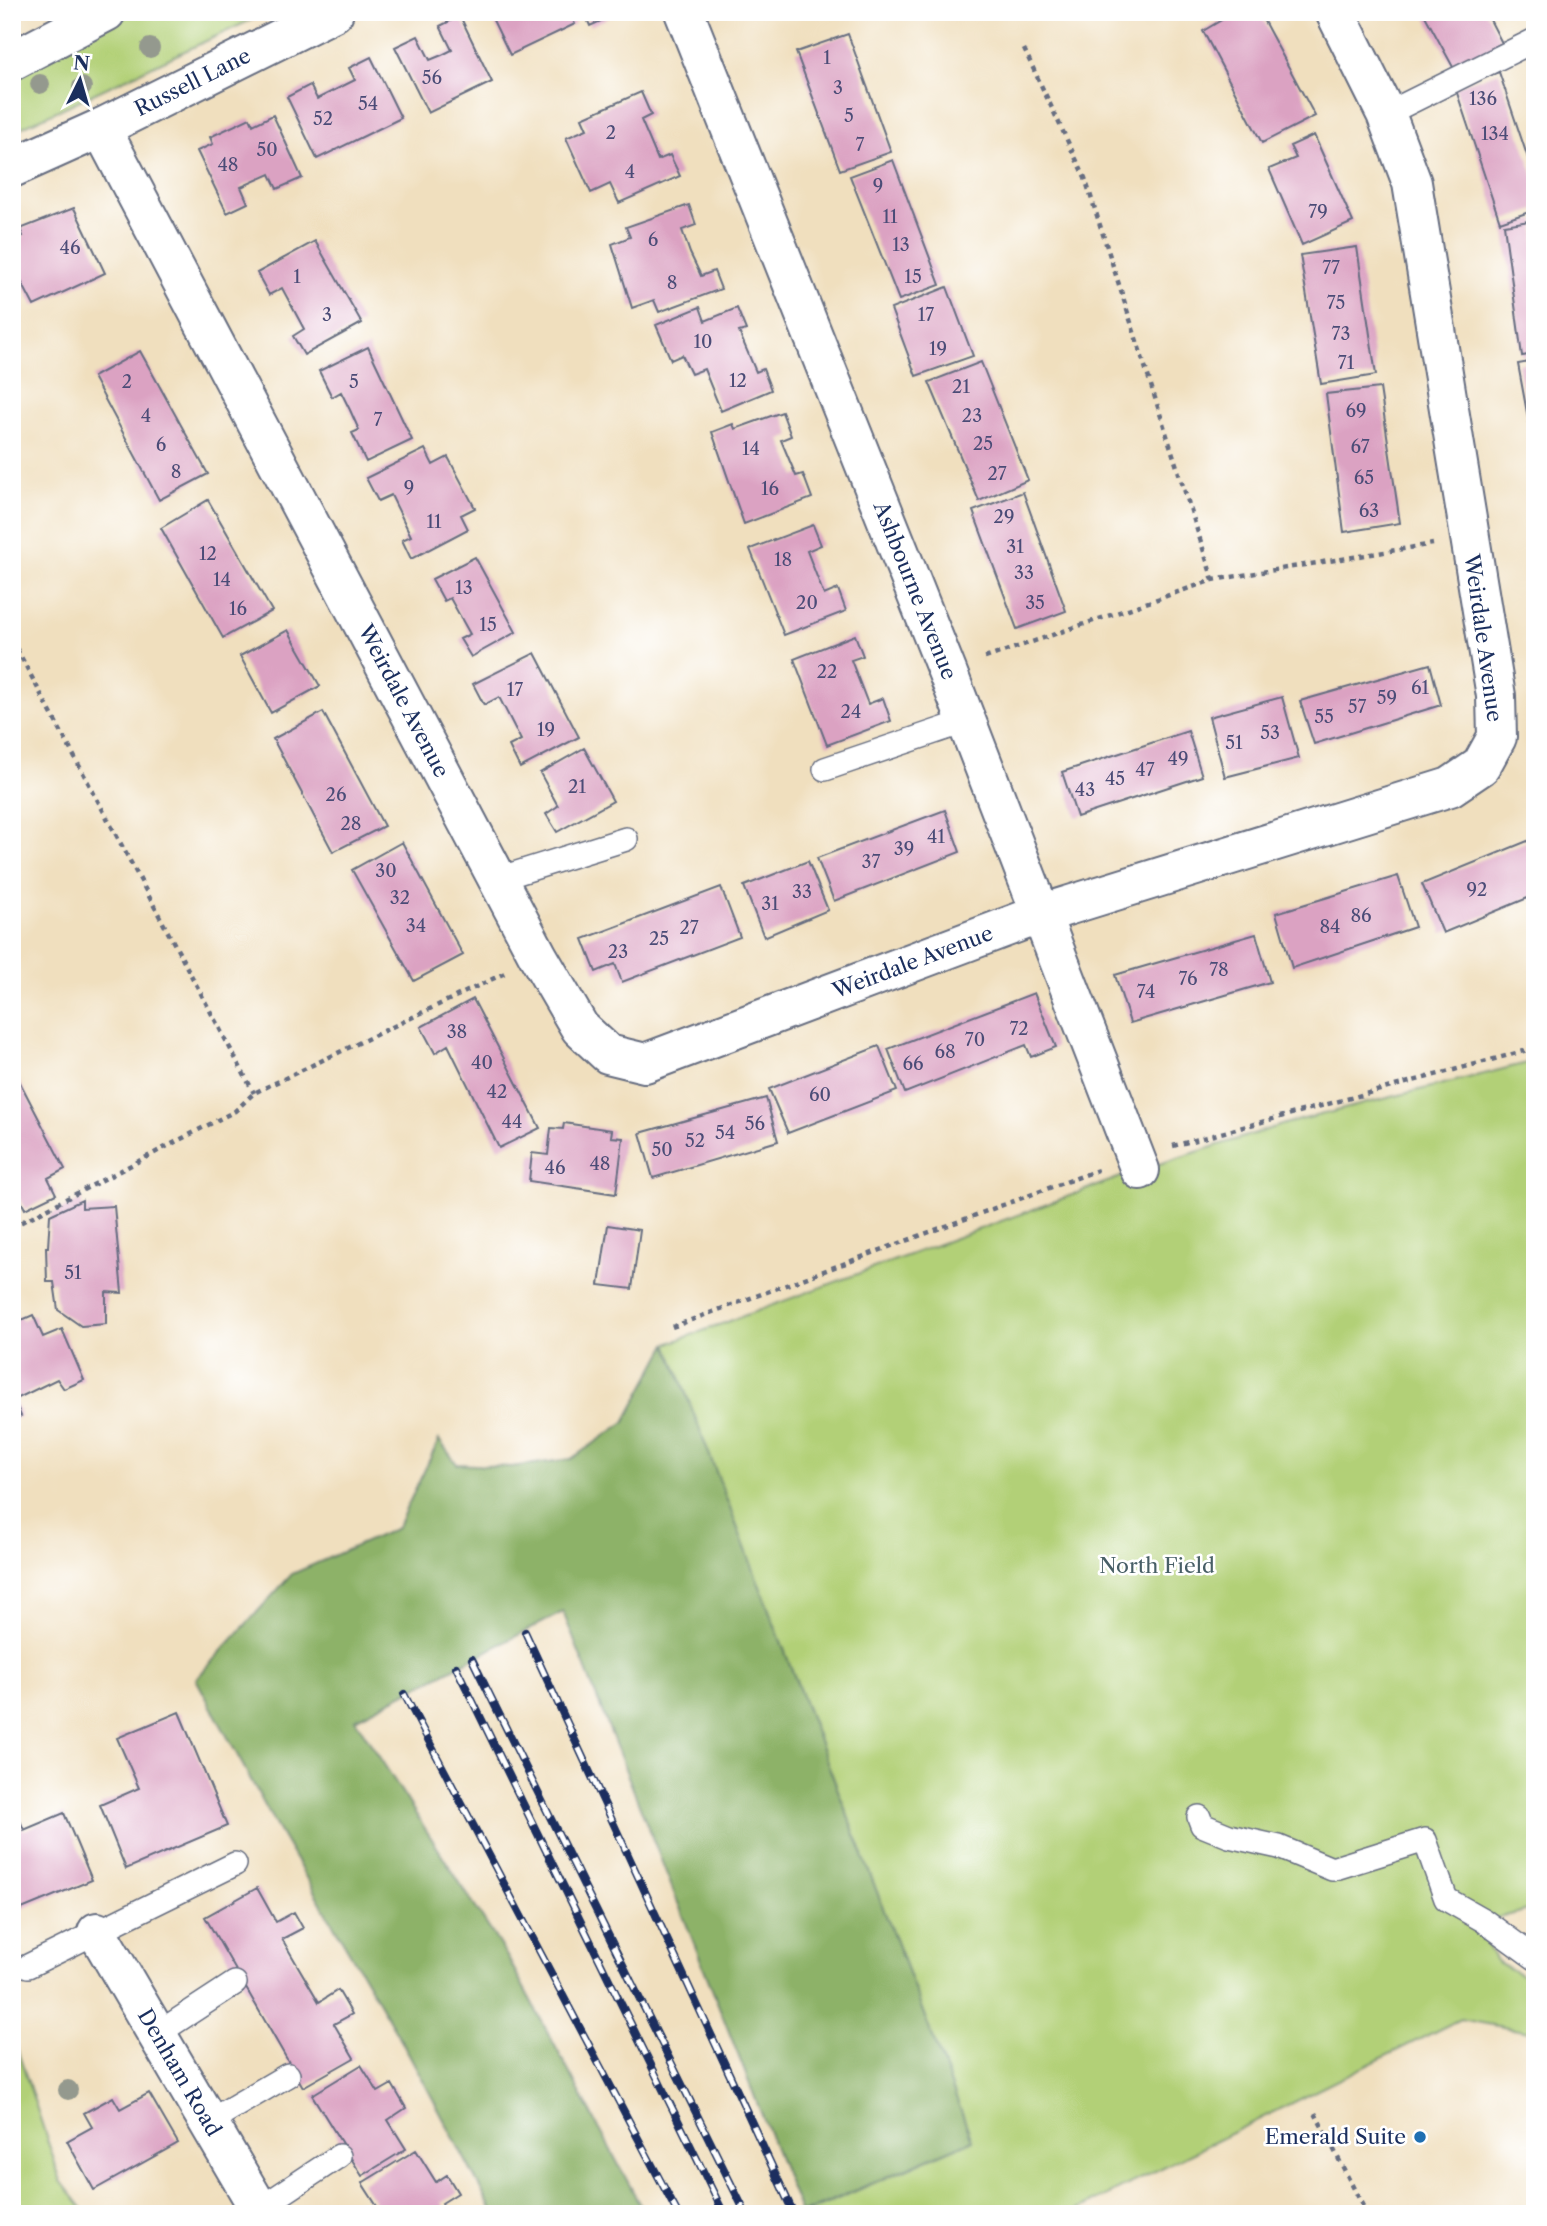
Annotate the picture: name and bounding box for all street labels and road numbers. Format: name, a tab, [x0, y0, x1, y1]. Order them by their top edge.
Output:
street label: Russell Lane	[130, 43, 255, 121]
street label: Ashbourne Avenue	[868, 497, 962, 683]
street label: Weirdale Avenue	[1459, 551, 1508, 723]
street label: Weirdale Avenue	[353, 619, 454, 782]
street label: Weirdale Avenue	[828, 920, 996, 1004]
street label: Denham Road	[133, 2004, 227, 2141]

